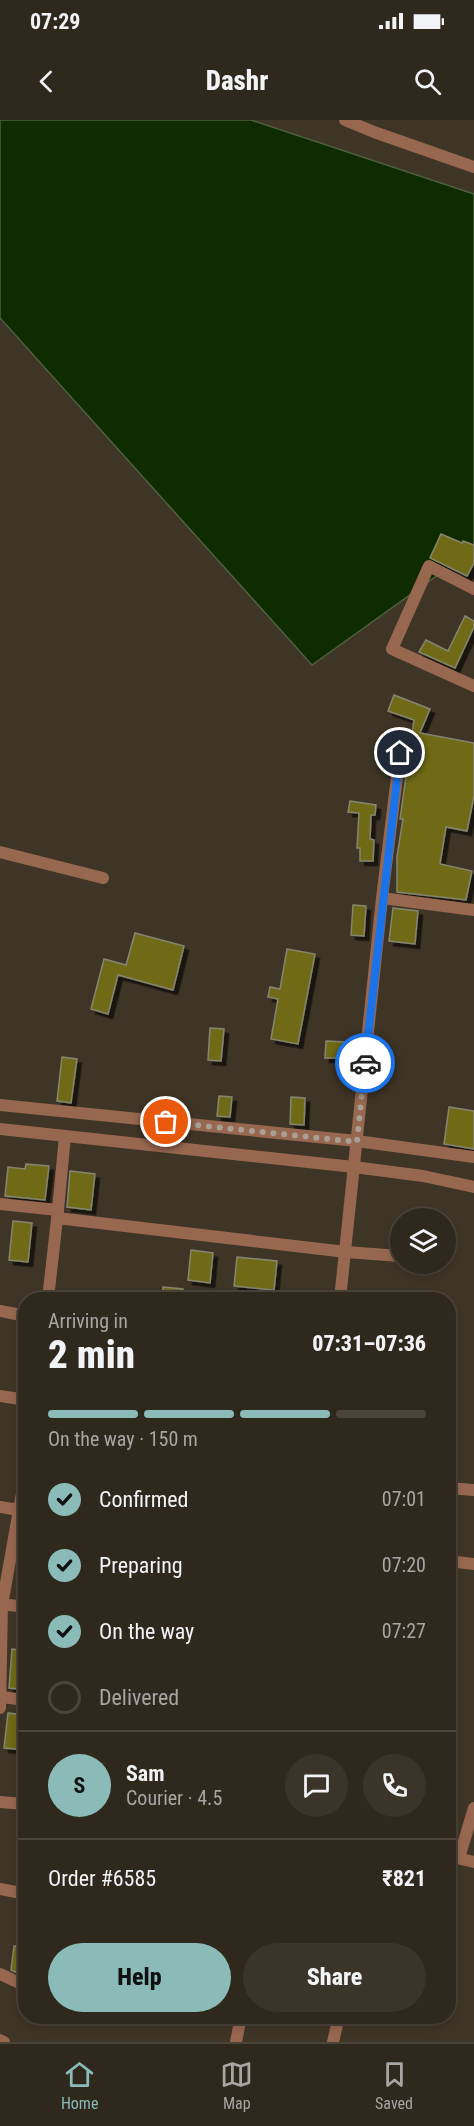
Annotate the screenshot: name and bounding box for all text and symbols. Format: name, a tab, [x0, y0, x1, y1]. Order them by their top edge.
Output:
text: 07:29	[30, 9, 81, 34]
icon: back	[30, 65, 63, 98]
text: Dashr	[206, 65, 268, 97]
icon: search	[411, 65, 444, 98]
pin	[374, 727, 425, 778]
icon: home	[383, 736, 416, 769]
courier	[335, 1033, 395, 1093]
icon: car	[349, 1047, 382, 1080]
pin	[140, 1096, 191, 1147]
icon: bag	[149, 1105, 182, 1138]
map controls	[390, 1208, 456, 1274]
button: layers	[390, 1208, 456, 1274]
text: Arriving in	[48, 1309, 128, 1333]
text: 07:31–07:36	[312, 1331, 426, 1356]
text: 2 min	[48, 1332, 135, 1378]
text: On the way · 150 m	[48, 1427, 198, 1451]
icon: check	[48, 1483, 81, 1516]
text: Confirmed	[99, 1487, 188, 1512]
text: 07:01	[382, 1487, 426, 1511]
icon: check	[48, 1549, 81, 1582]
text: Preparing	[99, 1553, 183, 1578]
text: 07:20	[382, 1553, 426, 1577]
icon: check	[48, 1615, 81, 1648]
text: On the way	[99, 1619, 194, 1644]
text: 07:27	[382, 1619, 426, 1643]
text: Delivered	[99, 1685, 179, 1710]
button: chat	[285, 1754, 348, 1817]
button: phone	[363, 1754, 426, 1817]
text: Sam	[126, 1761, 165, 1786]
text: S	[74, 1773, 85, 1798]
text: Courier · 4.5	[126, 1786, 222, 1810]
text: Order #6585	[48, 1866, 156, 1891]
text: ₹821	[382, 1866, 426, 1891]
button: Help	[48, 1943, 231, 2012]
button: Share	[243, 1943, 426, 2012]
tab: Home	[61, 2058, 98, 2113]
tab: Map	[220, 2058, 253, 2113]
tab: Saved	[375, 2058, 413, 2113]

